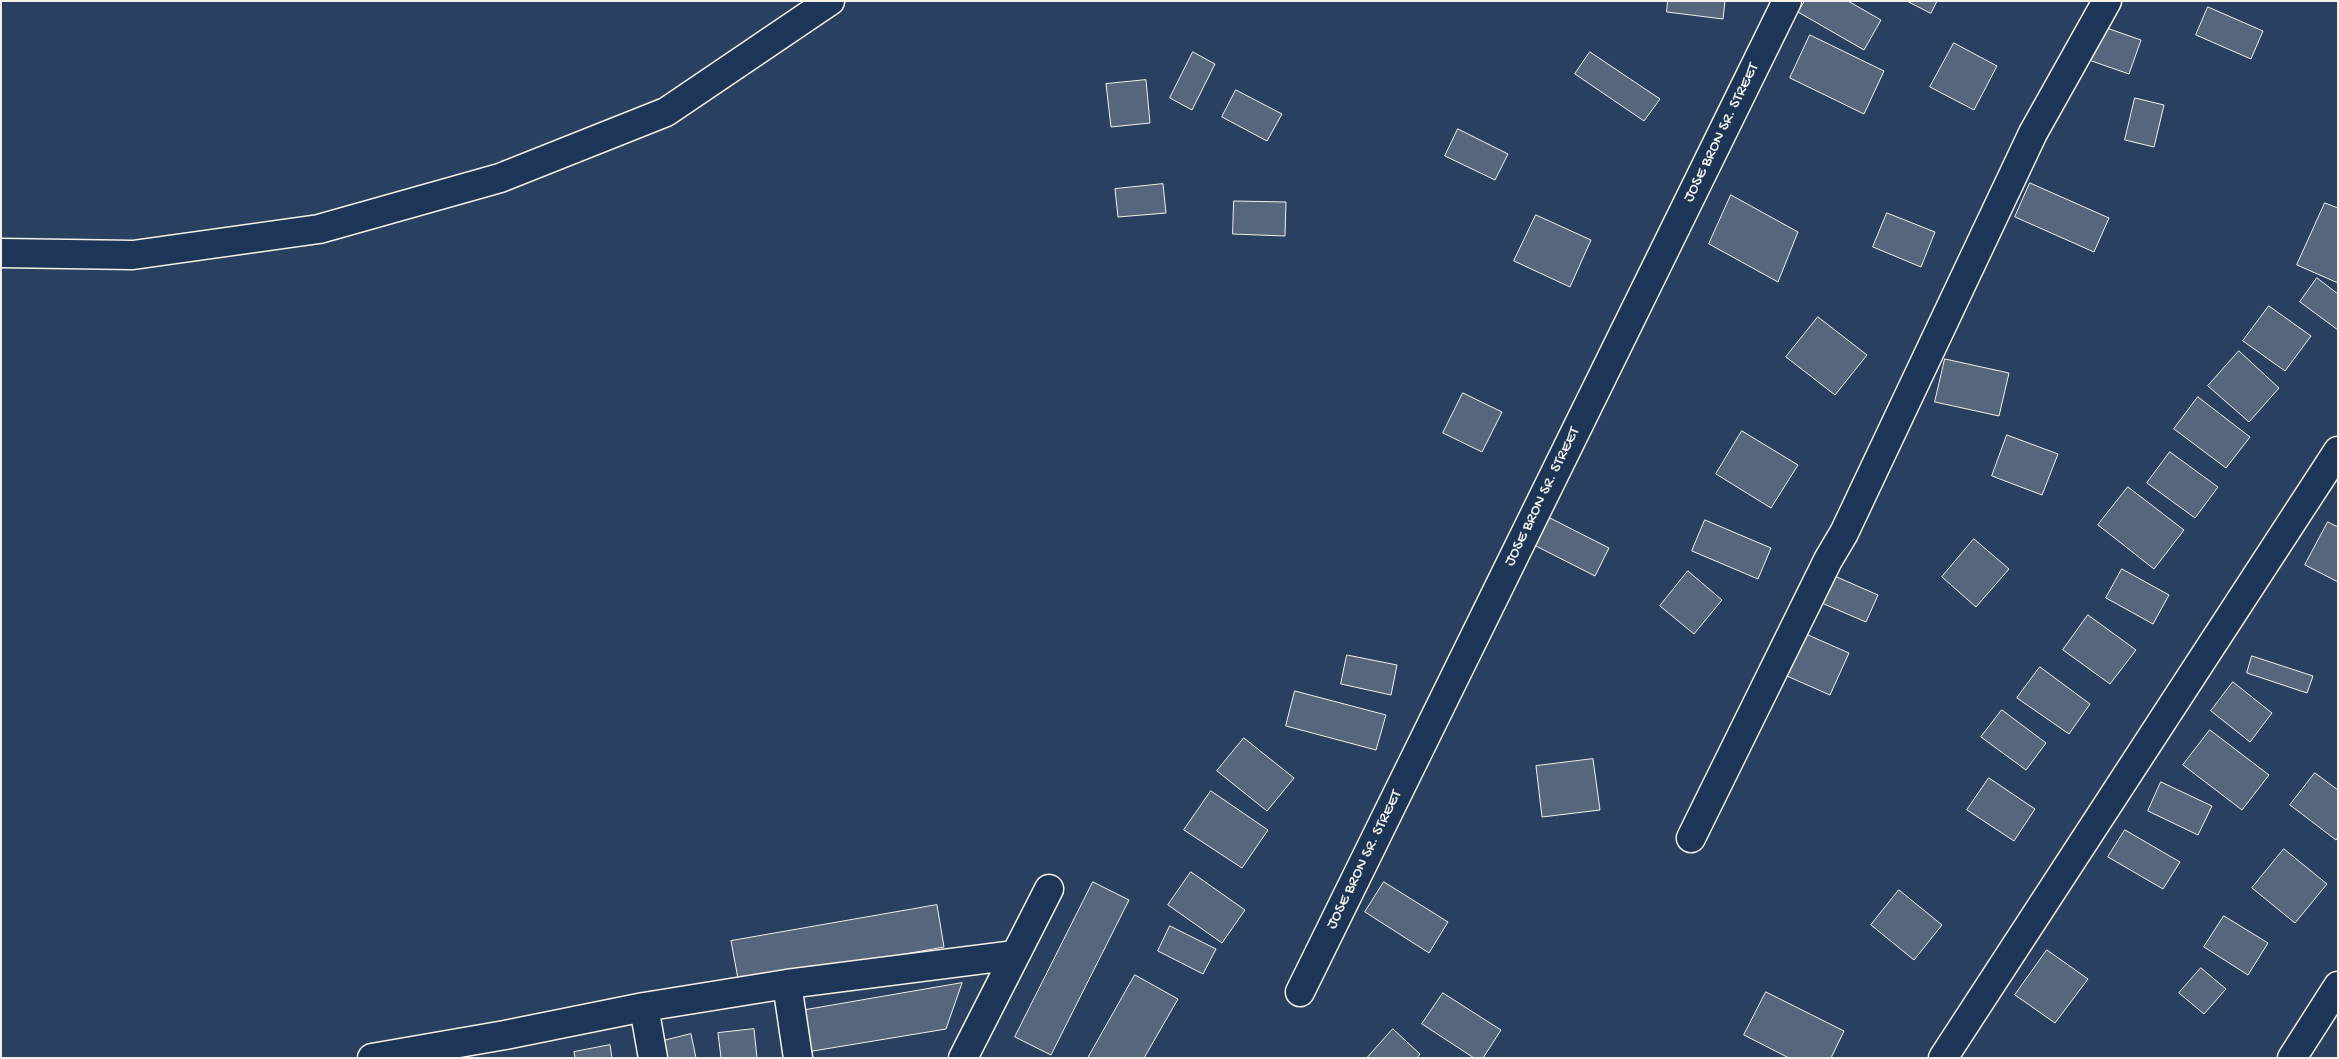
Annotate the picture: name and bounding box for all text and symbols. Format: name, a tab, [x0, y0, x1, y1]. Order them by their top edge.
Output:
street label: JOSE BRON SR. STREET	[1680, 60, 1764, 206]
street label: JOSE BRON SR. STREET	[1501, 424, 1585, 570]
street label: JOSE BRON SR. STREET	[1323, 787, 1407, 933]

